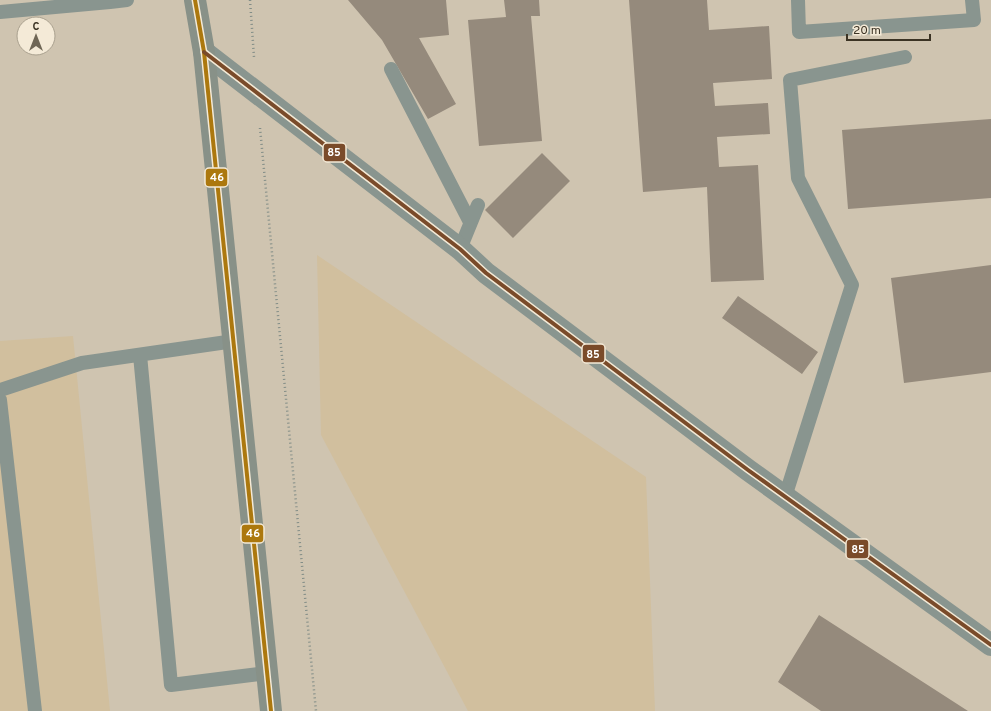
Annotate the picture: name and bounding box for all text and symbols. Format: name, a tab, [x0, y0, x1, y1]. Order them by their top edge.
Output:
north arrow	[16, 16, 56, 56]
scale bar	[847, 16, 930, 42]
text: С	[32, 20, 40, 34]
text: 20 m	[853, 23, 881, 39]
line badge: 85	[323, 143, 346, 162]
text: 85	[327, 146, 341, 160]
line badge: 46	[205, 168, 228, 187]
text: 46	[210, 171, 224, 185]
line badge: 85	[582, 344, 605, 363]
text: 85	[586, 348, 600, 362]
line badge: 46	[241, 524, 264, 543]
text: 46	[246, 527, 260, 541]
line badge: 85	[846, 539, 869, 559]
text: 85	[851, 543, 865, 557]

